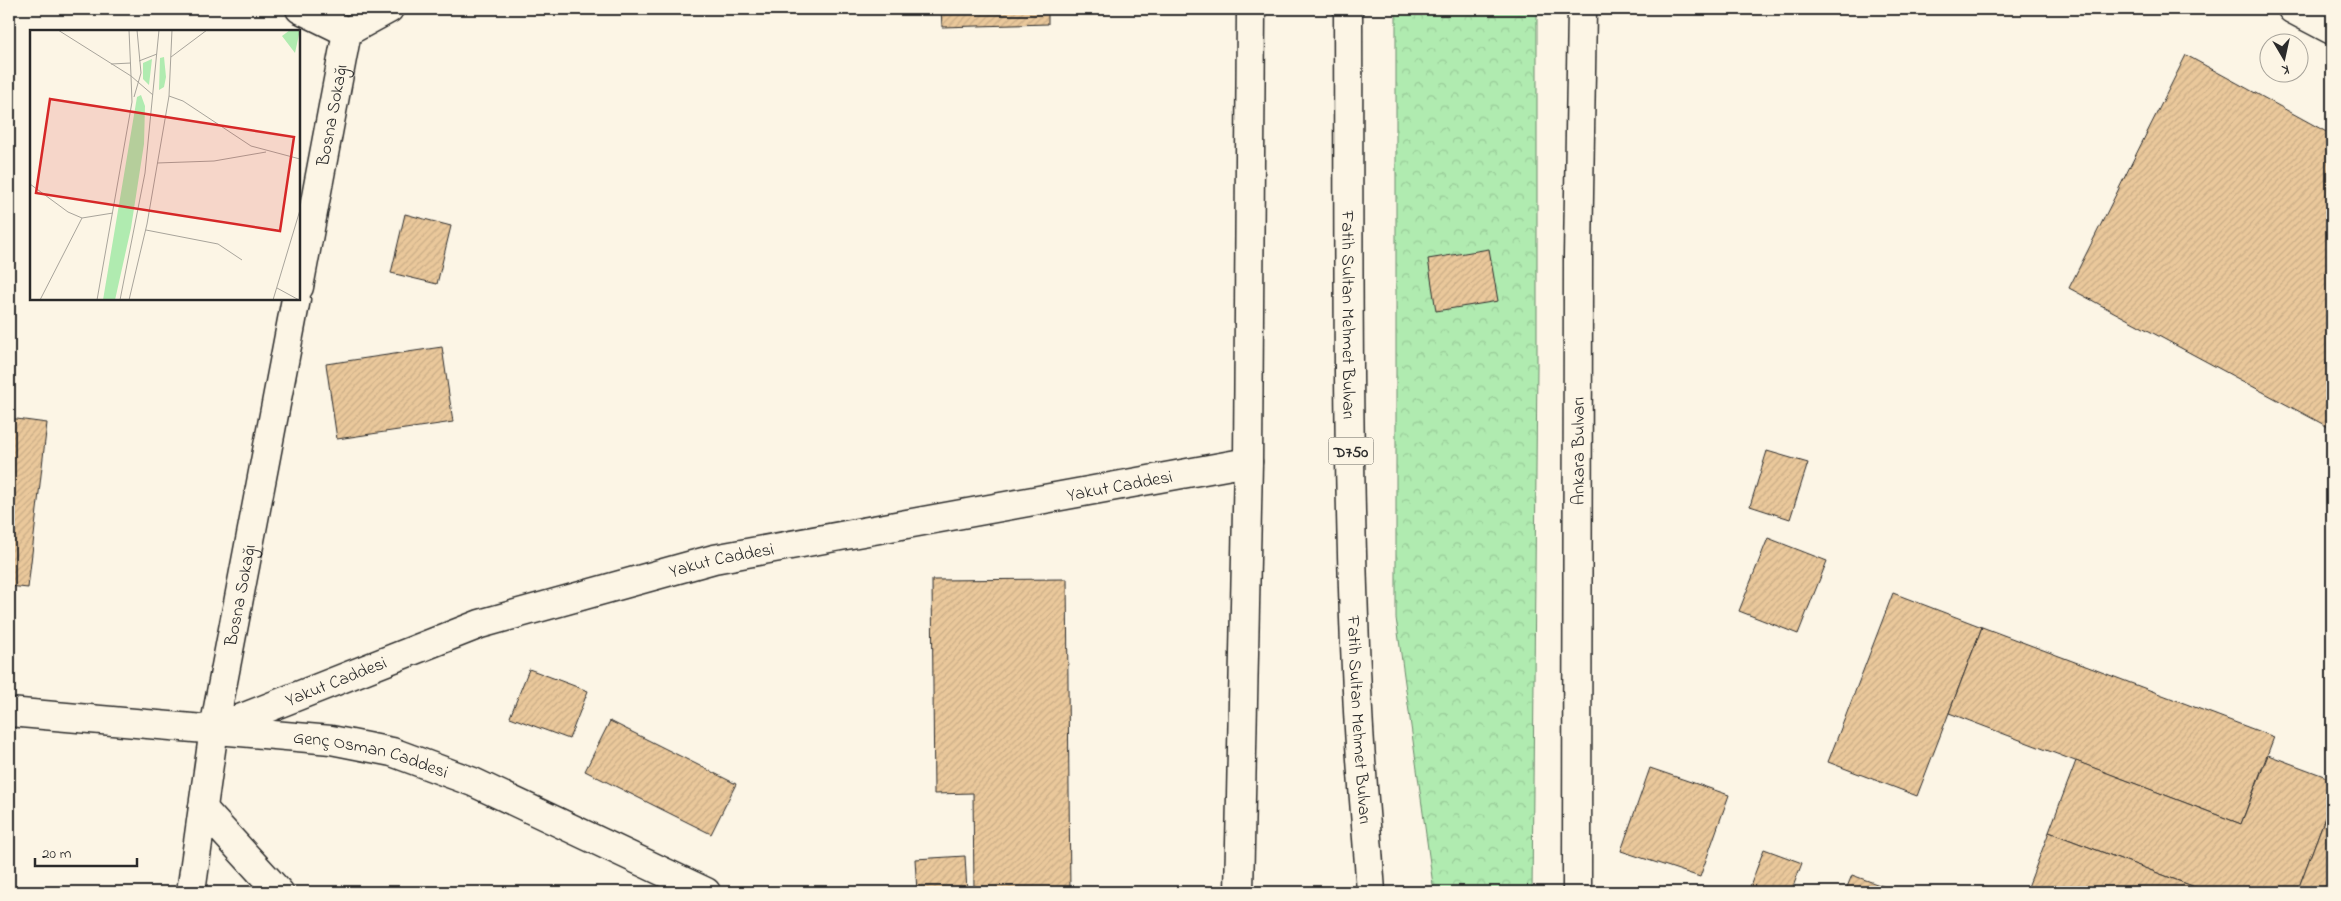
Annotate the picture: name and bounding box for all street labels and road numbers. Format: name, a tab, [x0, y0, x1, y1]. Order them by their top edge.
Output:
street label: Bosna Sokağı	[311, 62, 356, 169]
street label: Fatih Sultan Mehmet Bulvarı	[1333, 210, 1360, 420]
street label: Ankara Bulvarı	[1567, 397, 1593, 505]
road number: D750	[1328, 438, 1374, 464]
street label: Yakut Caddesi	[1065, 465, 1175, 510]
street label: Yakut Caddesi	[666, 537, 776, 586]
street label: Bosna Sokağı	[219, 542, 264, 649]
street label: Fatih Sultan Mehmet Bulvarı	[1339, 614, 1377, 825]
street label: Yakut Caddesi	[282, 651, 391, 715]
street label: Genç Osman Caddesi	[292, 726, 451, 787]

